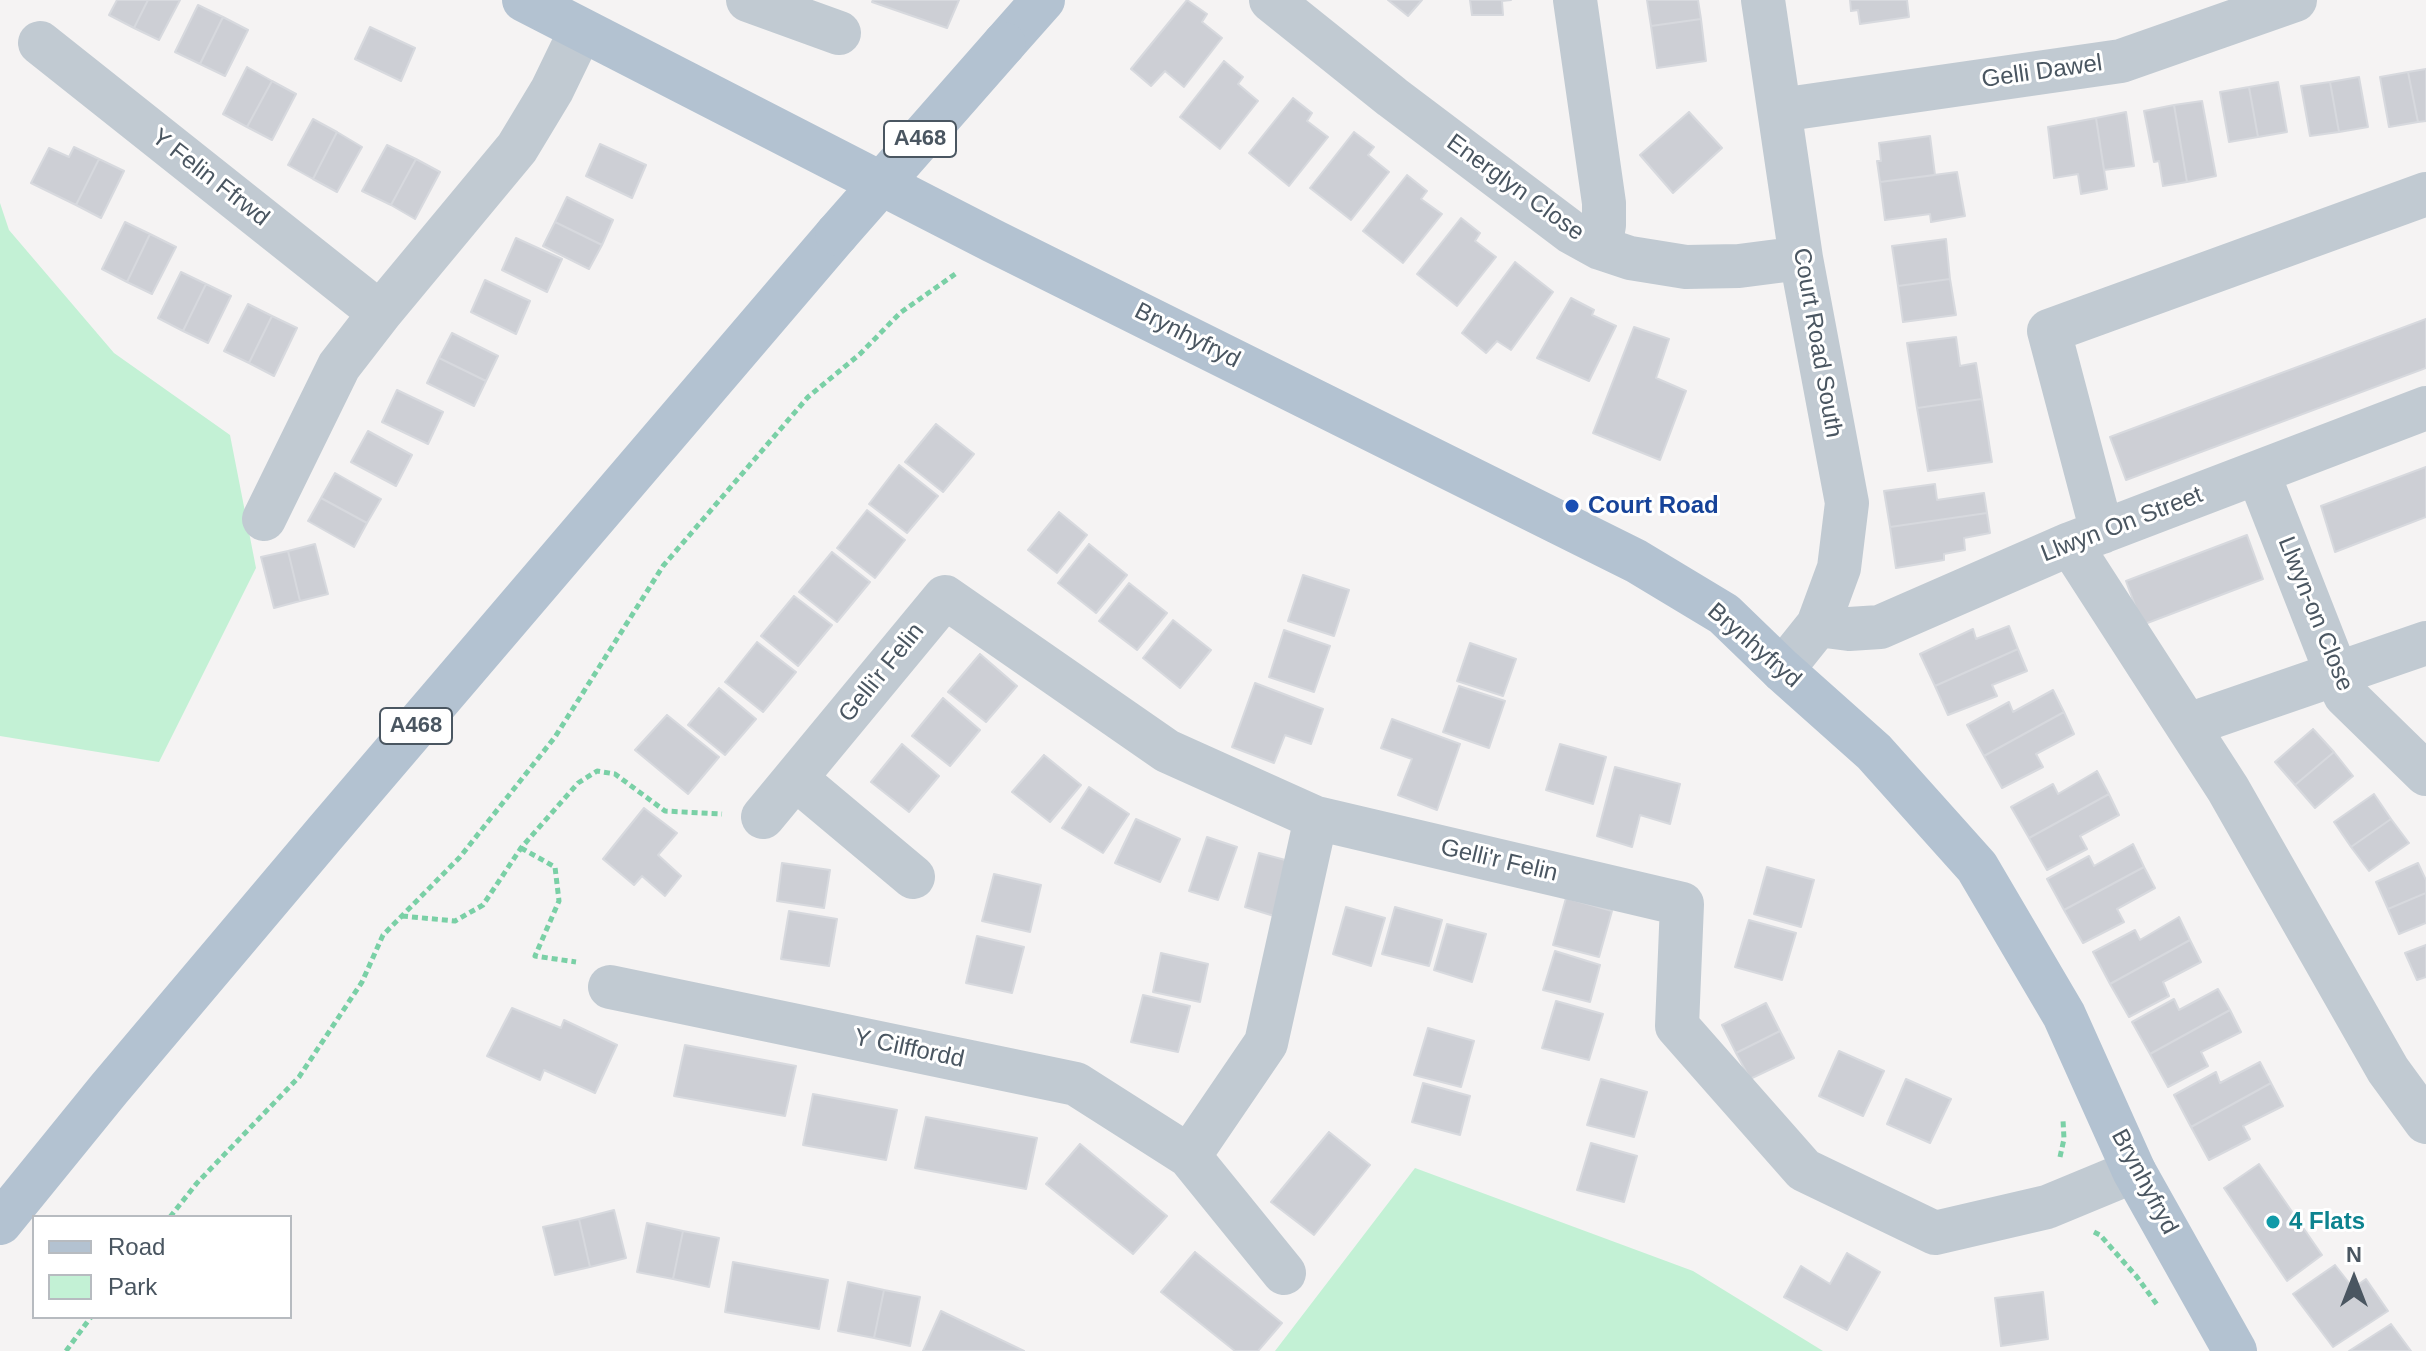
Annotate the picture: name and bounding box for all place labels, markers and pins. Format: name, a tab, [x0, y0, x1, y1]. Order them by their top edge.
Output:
place label: Court Road	[1588, 492, 1719, 520]
marker: Court Road	[1563, 497, 1581, 515]
place label: 4 Flats	[2289, 1208, 2365, 1236]
marker: 4 Flats	[2264, 1213, 2282, 1231]

